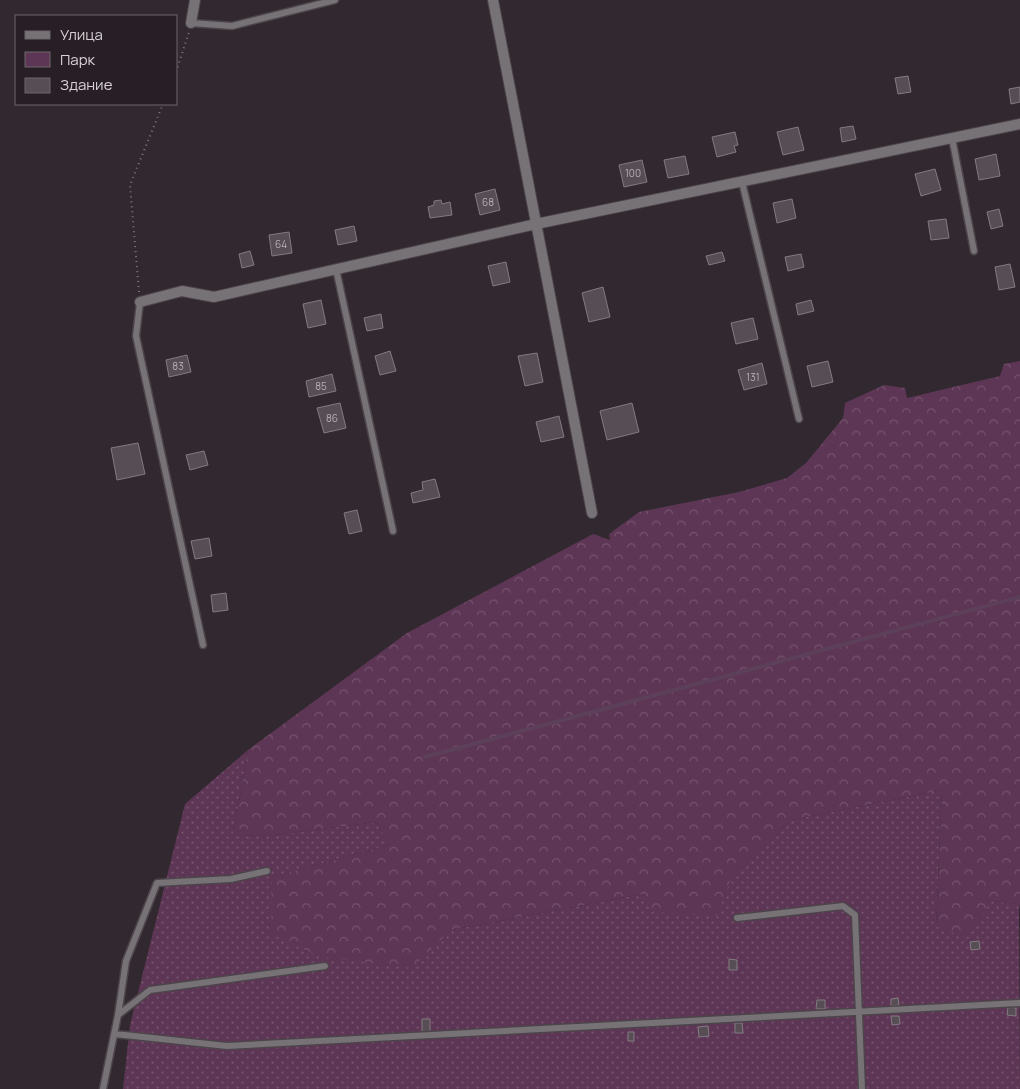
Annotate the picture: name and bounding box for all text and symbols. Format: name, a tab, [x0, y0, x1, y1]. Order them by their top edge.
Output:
legend	[15, 15, 178, 105]
text: Улица	[60, 24, 103, 45]
text: Парк	[60, 49, 96, 70]
text: Здание	[60, 74, 113, 95]
house number: 100	[625, 166, 641, 180]
house number: 68	[482, 195, 494, 209]
house number: 64	[275, 237, 287, 251]
house number: 83	[172, 359, 184, 373]
house number: 131	[746, 370, 760, 384]
house number: 85	[315, 379, 327, 393]
house number: 86	[326, 411, 338, 425]

